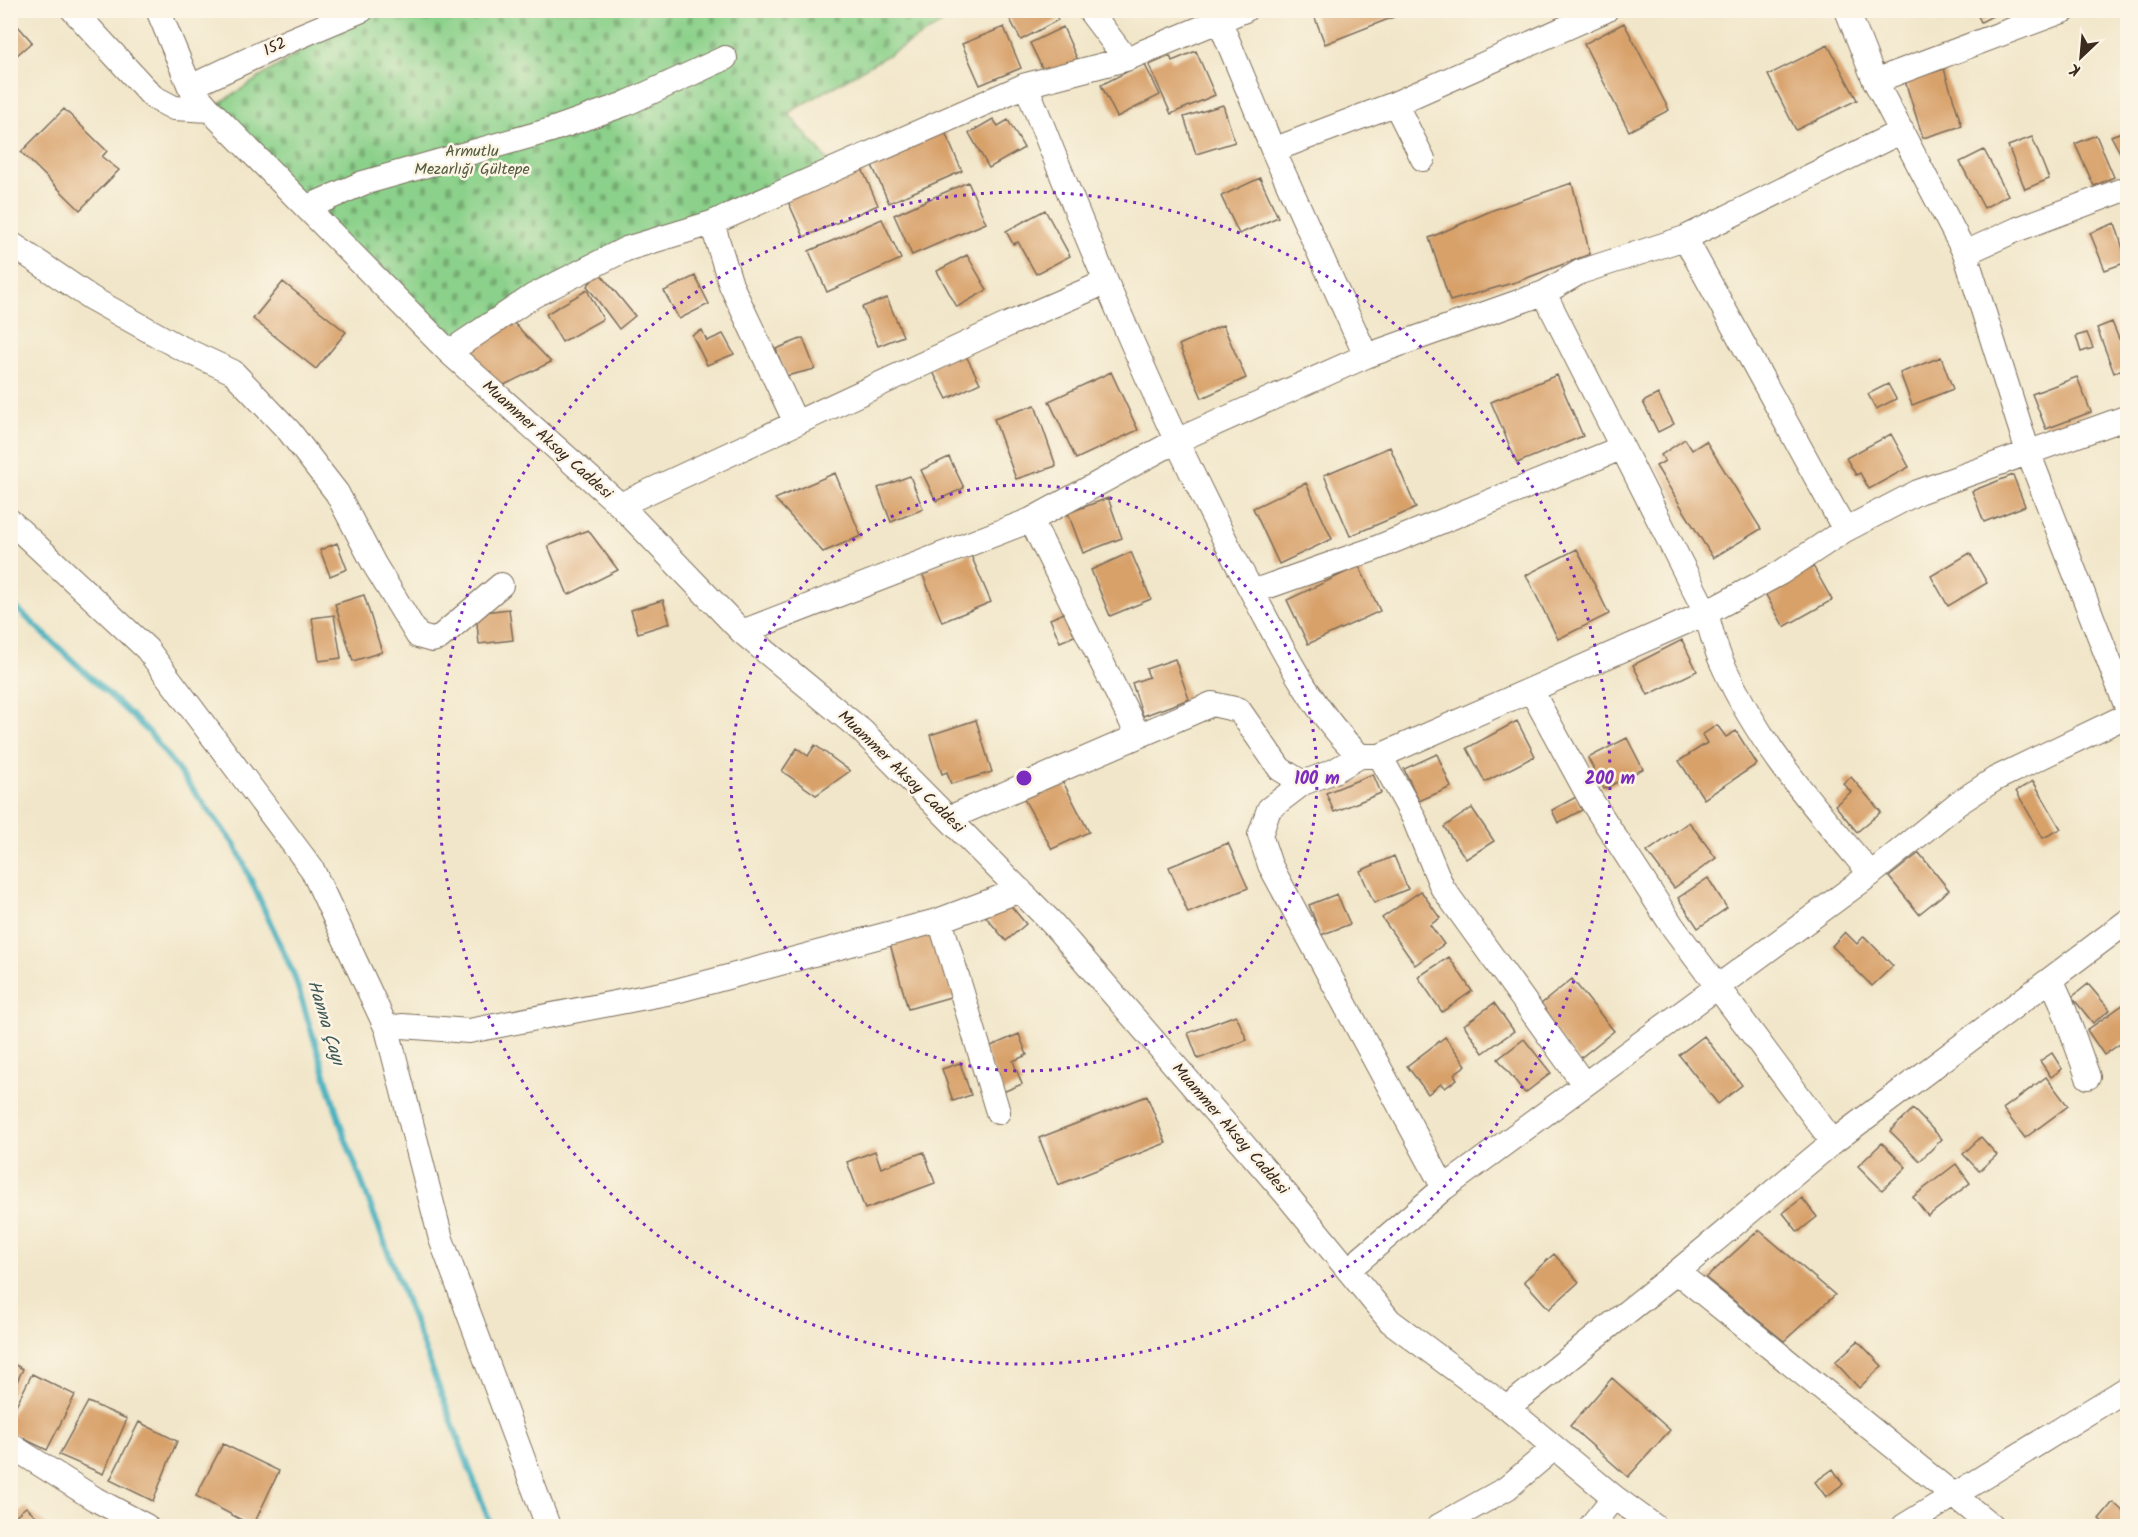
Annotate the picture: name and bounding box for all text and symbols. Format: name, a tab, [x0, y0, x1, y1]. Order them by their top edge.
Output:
north arrow	[2051, 27, 2111, 87]
street label: 152	[259, 31, 291, 63]
text: K	[2065, 56, 2085, 82]
park label: Armutlu Mezarlığı Gültepe	[414, 139, 530, 182]
street label: Muammer Aksoy Caddesi	[476, 374, 619, 506]
street label: Muammer Aksoy Caddesi	[832, 705, 971, 840]
text: 100 m	[1294, 765, 1340, 794]
text: 200 m	[1585, 765, 1636, 794]
centre of rings	[1014, 768, 1034, 788]
water label: Hanna Çayı	[298, 977, 352, 1070]
street label: Muammer Aksoy Caddesi	[1165, 1057, 1295, 1202]

